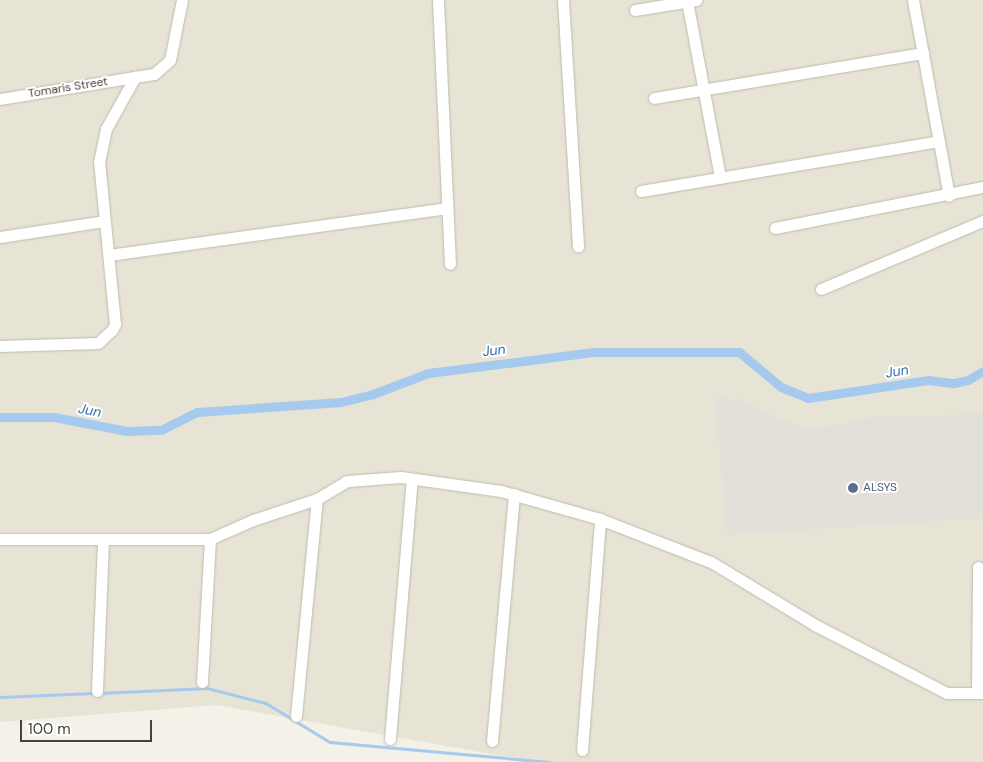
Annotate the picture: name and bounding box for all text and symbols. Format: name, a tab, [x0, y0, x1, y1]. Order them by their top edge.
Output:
street label: Tomaris Street	[27, 75, 109, 101]
water label: Jun	[482, 340, 506, 360]
water label: Jun	[884, 361, 910, 381]
water label: Jun	[77, 400, 103, 420]
place label: ALSYS	[863, 481, 897, 495]
marker: ALSYS	[847, 482, 859, 494]
scale bar	[22, 710, 155, 742]
text: 100 m	[28, 719, 71, 739]

